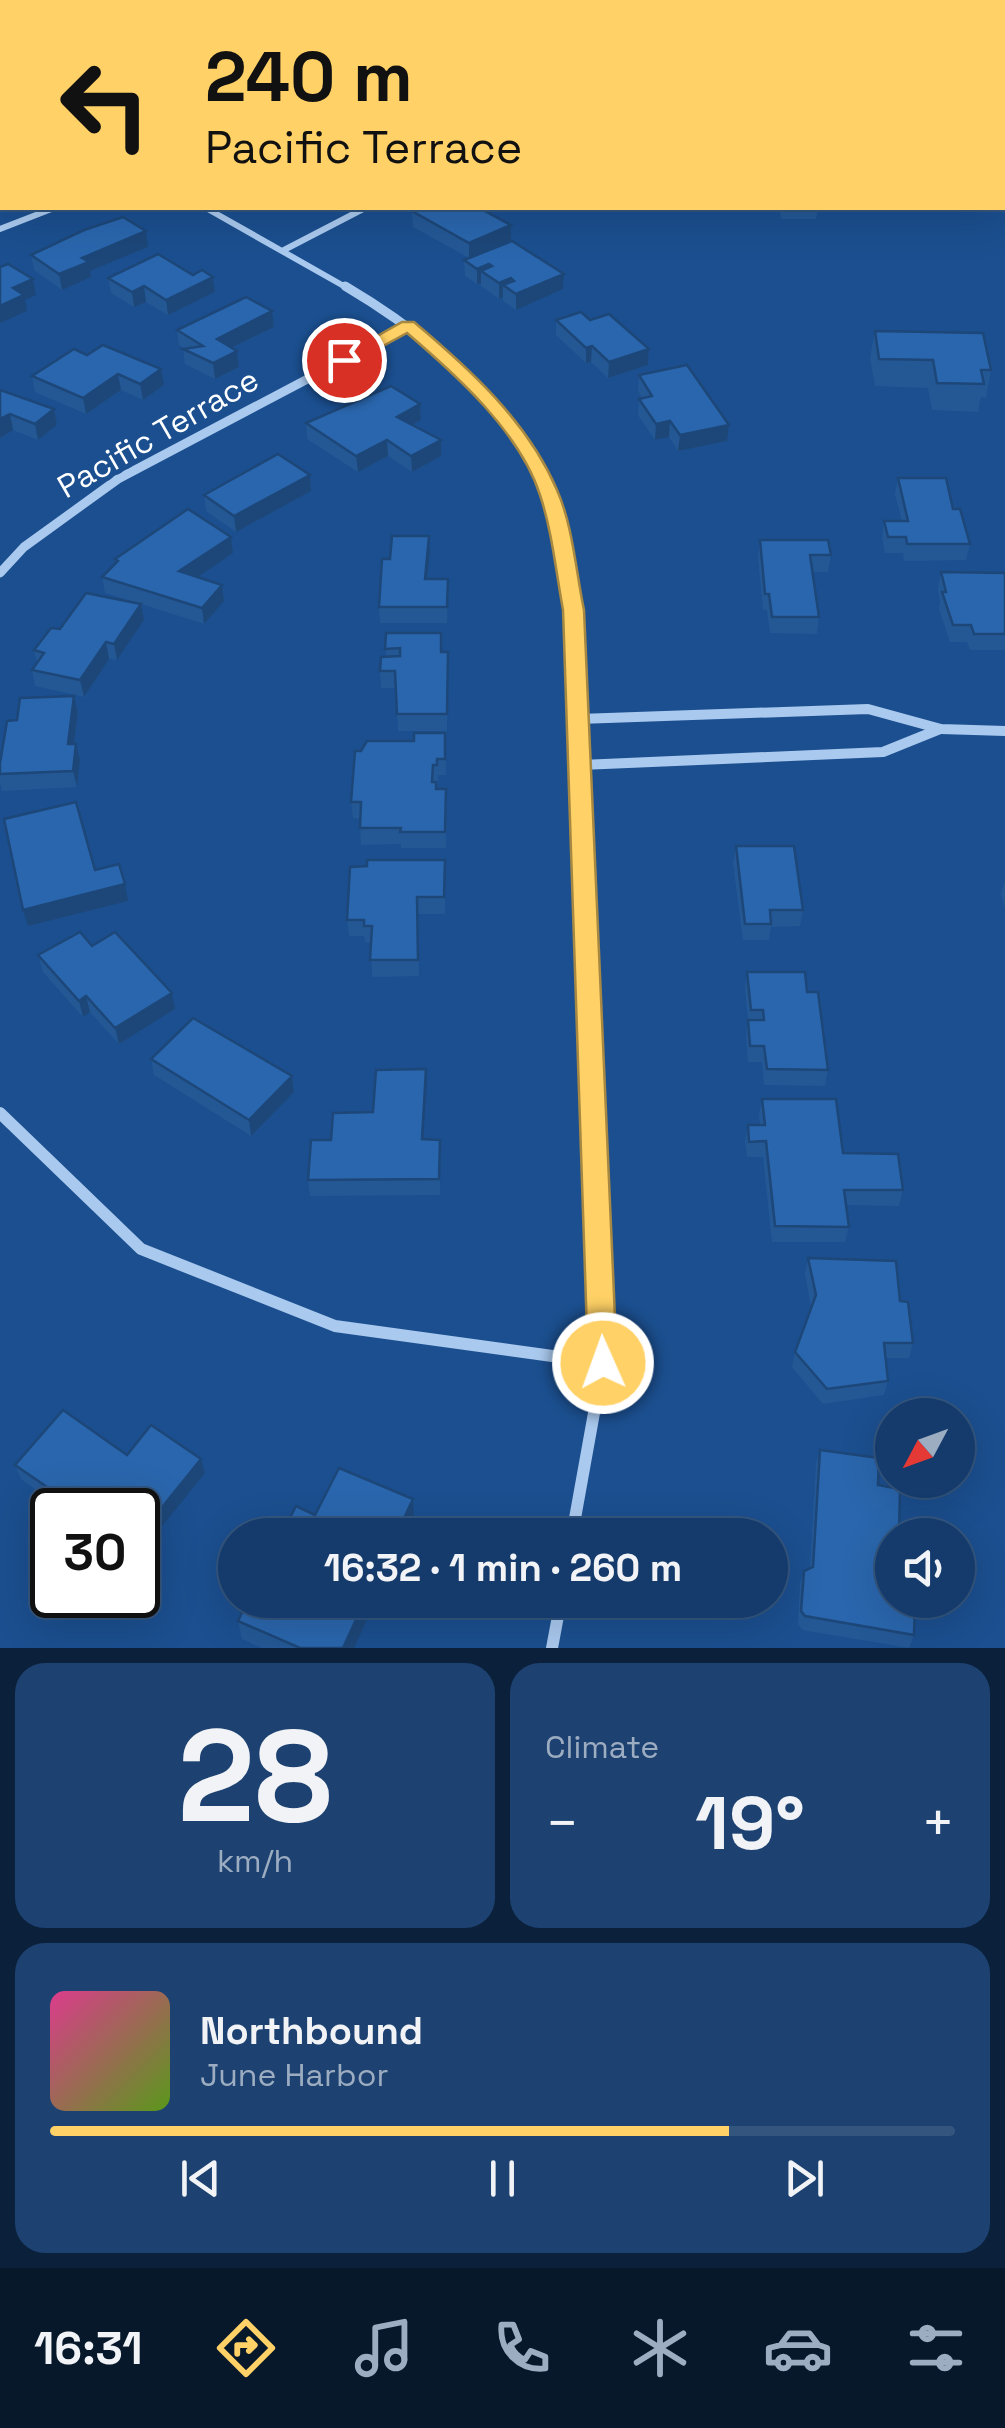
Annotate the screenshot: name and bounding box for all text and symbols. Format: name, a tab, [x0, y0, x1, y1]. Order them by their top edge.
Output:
text: 240 m	[205, 32, 413, 121]
icon: left	[40, 40, 170, 170]
text: Pacific Terrace	[205, 119, 522, 176]
pin	[302, 318, 387, 403]
icon: arrive	[317, 333, 372, 388]
street label: Pacific Terrace	[50, 359, 266, 507]
position arrow	[551, 1311, 655, 1415]
north arrow	[875, 1398, 975, 1498]
map controls	[875, 1398, 975, 1618]
speed limit sign: 30	[30, 1488, 160, 1618]
button: sound	[875, 1518, 975, 1618]
text: 16:32 · 1 min · 260 m	[324, 1544, 682, 1592]
text: 28	[177, 1693, 333, 1859]
text: Climate	[545, 1727, 659, 1767]
text: 19°	[695, 1775, 805, 1871]
text: −	[545, 1788, 579, 1858]
text: +	[921, 1788, 955, 1858]
text: km/h	[217, 1841, 293, 1881]
text: Northbound	[200, 2007, 423, 2055]
text: June Harbor	[200, 2055, 388, 2095]
icon: previous	[173, 2151, 228, 2206]
icon: pause	[475, 2151, 530, 2206]
icon: next	[777, 2151, 832, 2206]
icon: directions	[211, 2313, 281, 2383]
icon: music	[349, 2313, 419, 2383]
icon: phone	[487, 2313, 557, 2383]
icon: climate	[625, 2313, 695, 2383]
icon: car	[763, 2313, 833, 2383]
icon: filters	[901, 2313, 971, 2383]
text: 16:31	[34, 2320, 142, 2377]

